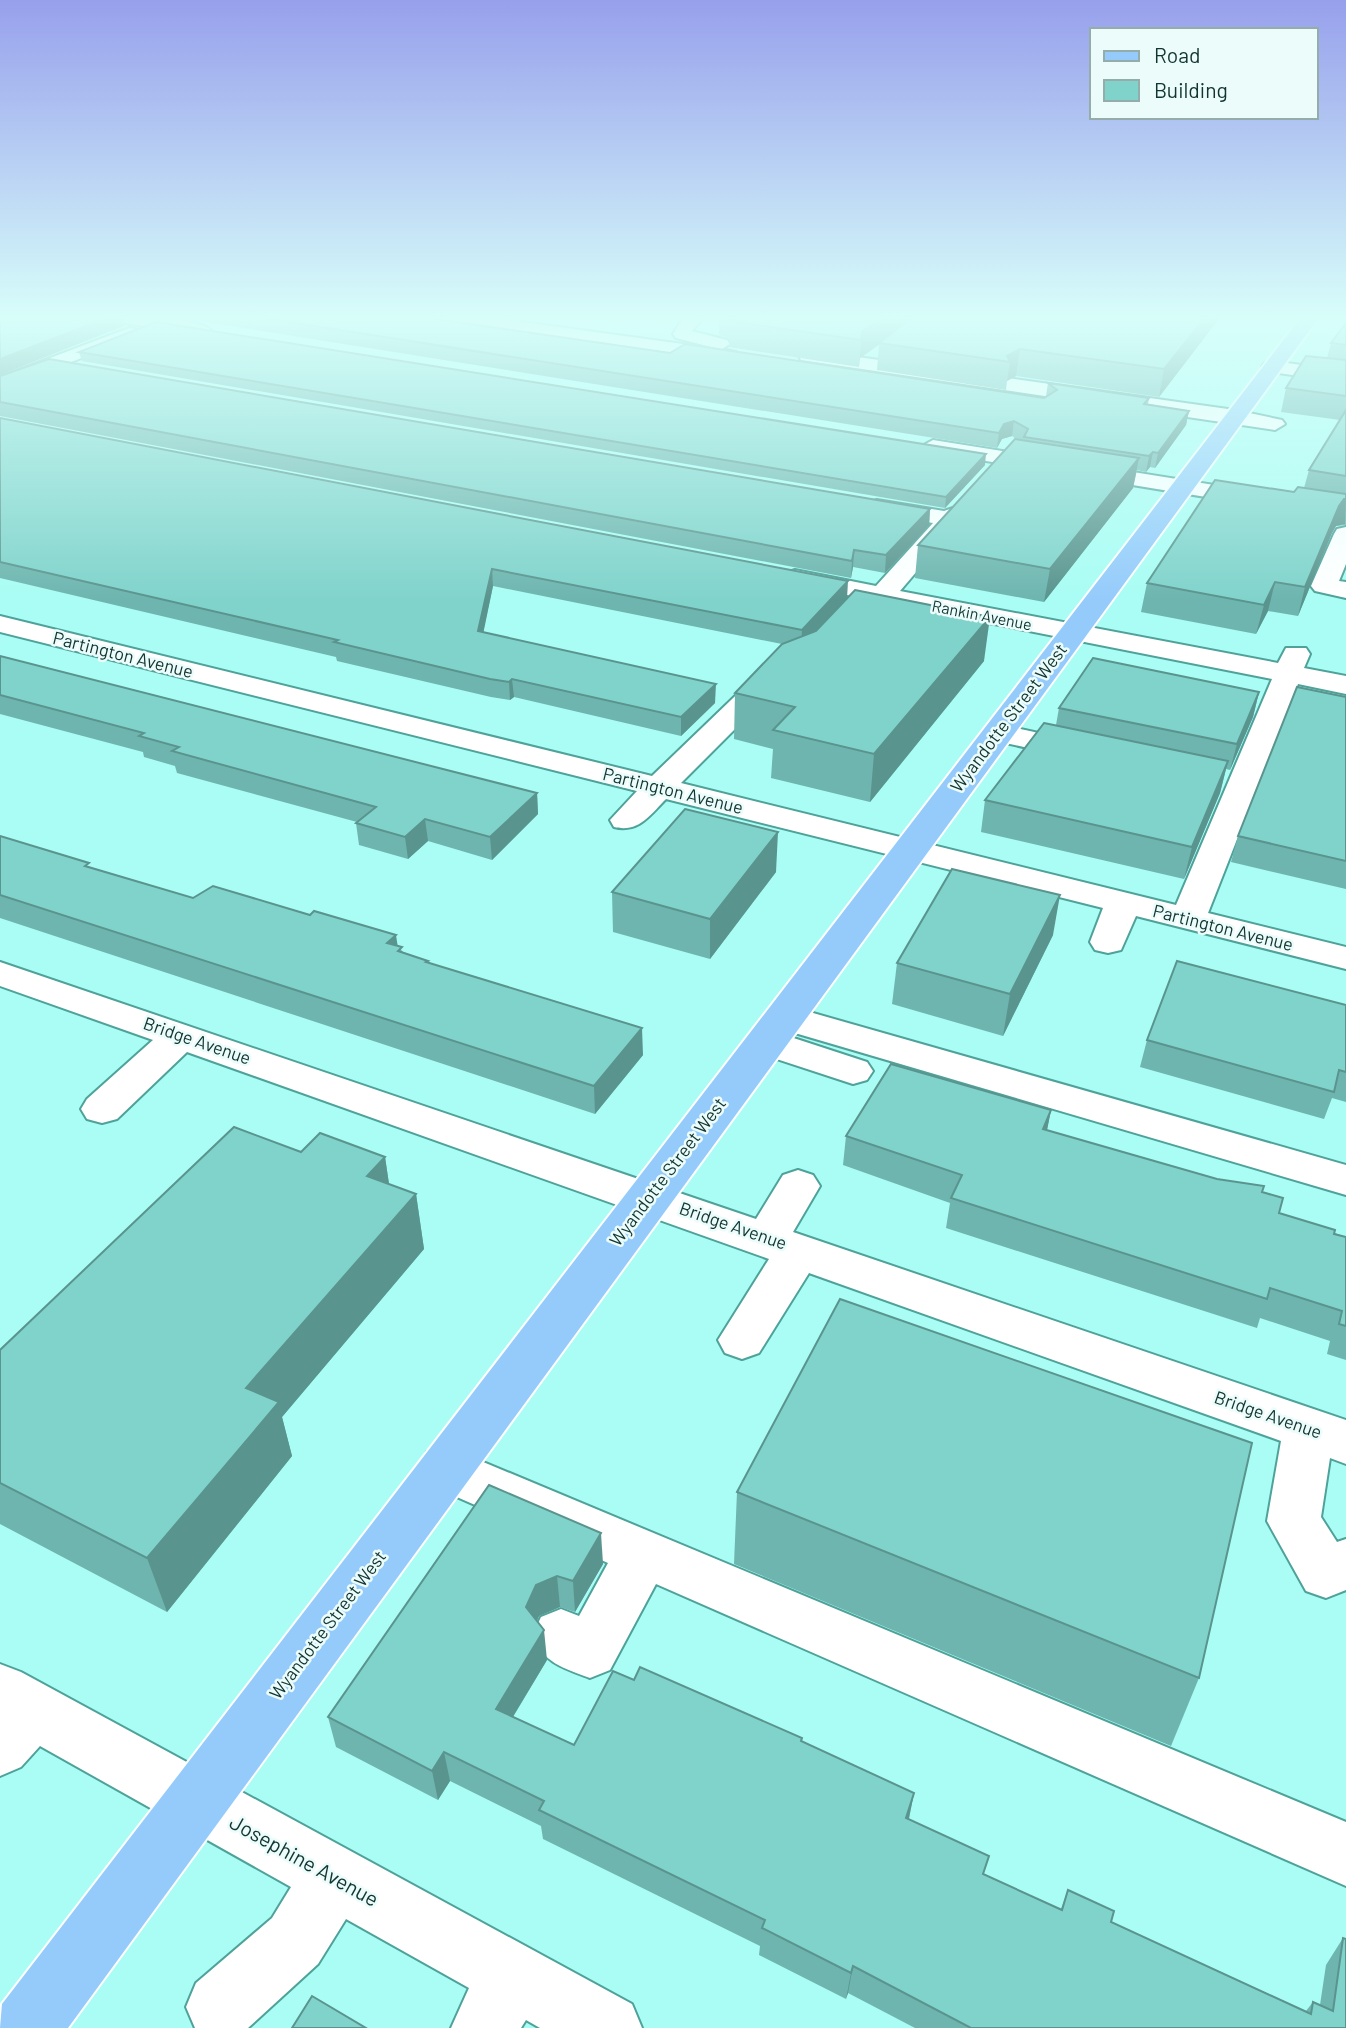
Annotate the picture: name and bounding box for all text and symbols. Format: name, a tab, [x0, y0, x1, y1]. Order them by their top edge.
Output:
legend	[1090, 28, 1318, 119]
text: Road	[1154, 42, 1200, 67]
text: Building	[1154, 77, 1228, 102]
street label: Rankin Avenue	[931, 596, 1034, 634]
street label: Partington Avenue	[51, 626, 196, 682]
street label: Wyandotte Street West	[945, 639, 1071, 796]
street label: Partington Avenue	[601, 762, 746, 818]
street label: Partington Avenue	[1151, 899, 1296, 955]
street label: Bridge Avenue	[141, 1011, 254, 1069]
street label: Wyandotte Street West	[604, 1093, 730, 1250]
street label: Bridge Avenue	[677, 1196, 790, 1254]
street label: Bridge Avenue	[1212, 1385, 1325, 1443]
street label: Wyandotte Street West	[264, 1546, 390, 1703]
street label: Josephine Avenue	[226, 1808, 384, 1911]

